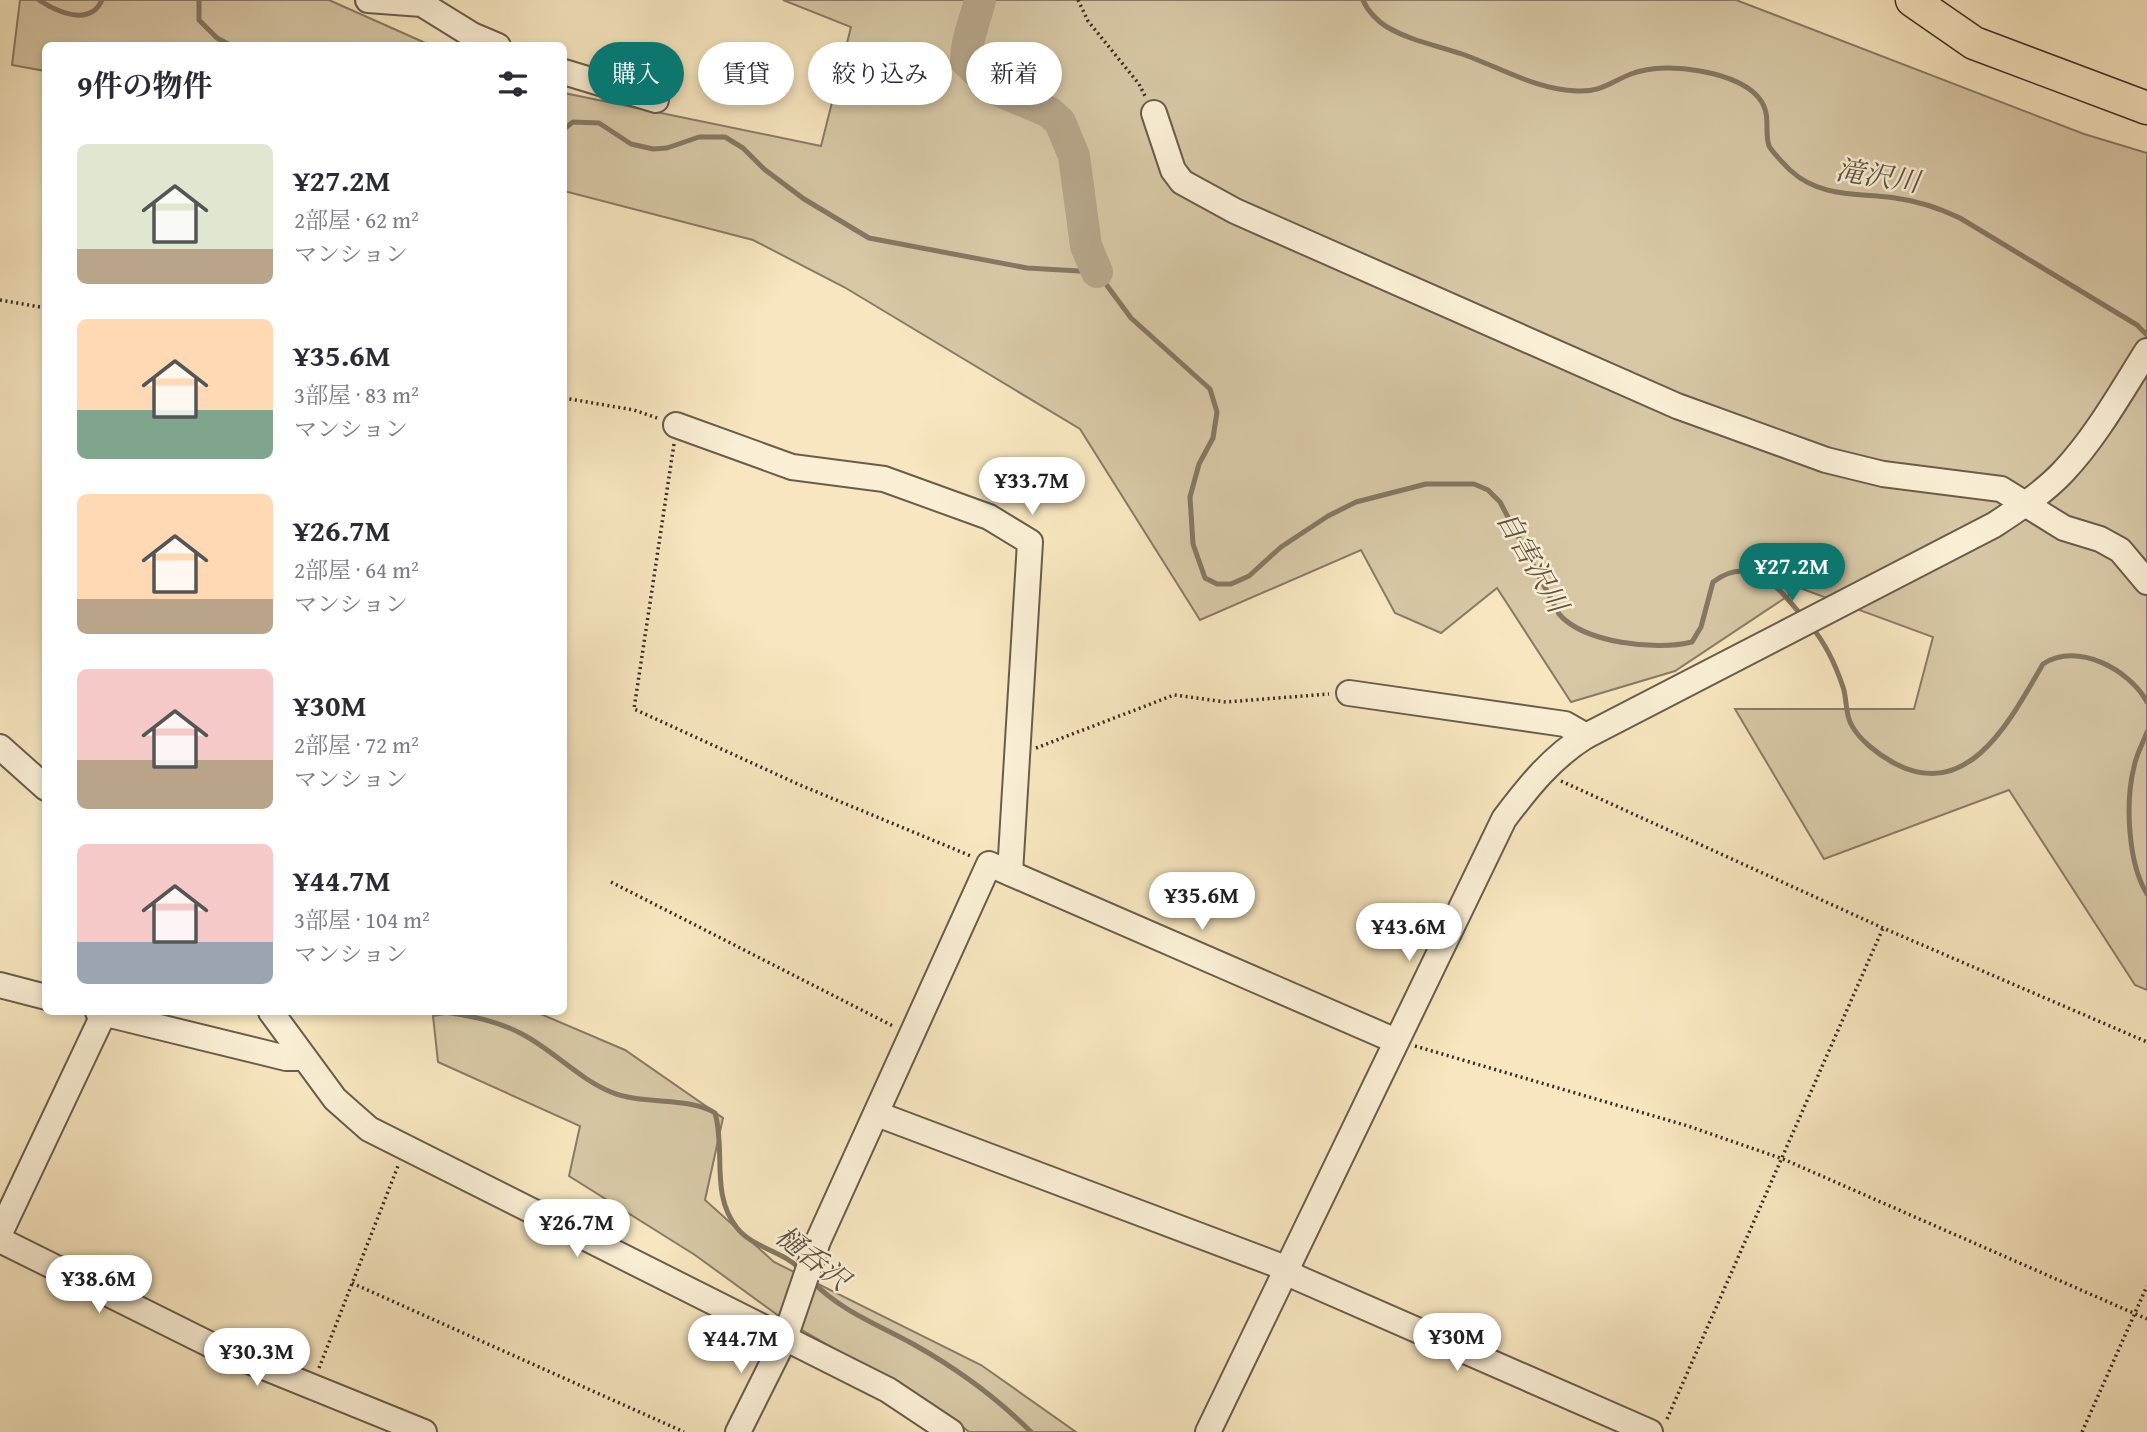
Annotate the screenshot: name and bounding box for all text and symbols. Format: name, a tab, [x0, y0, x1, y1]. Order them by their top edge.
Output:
chip: 購入	[588, 42, 684, 105]
chip: 賃貸	[698, 42, 794, 105]
chip: 絞り込み	[808, 42, 952, 105]
chip: 新着	[966, 42, 1062, 105]
text: 9件の物件	[77, 63, 213, 107]
icon: filters	[494, 65, 532, 103]
water label: 滝沢川	[1833, 148, 1926, 202]
text: ¥27.2M	[294, 158, 390, 202]
icon: home	[133, 172, 217, 256]
text: 2部屋 · 62 m²	[294, 203, 419, 236]
text: マンション	[294, 237, 408, 270]
text: ¥35.6M	[294, 333, 390, 377]
icon: home	[133, 347, 217, 431]
text: 3部屋 · 83 m²	[294, 378, 419, 411]
text: マンション	[294, 412, 408, 445]
pin: ¥33.7M	[975, 458, 1089, 517]
text: ¥33.7M	[995, 463, 1069, 496]
water label: 自害沢川	[1487, 502, 1580, 622]
text: ¥26.7M	[294, 508, 390, 552]
icon: home	[133, 522, 217, 606]
pin: ¥27.2M	[1735, 544, 1849, 603]
text: ¥27.2M	[1755, 549, 1829, 582]
text: 2部屋 · 64 m²	[294, 553, 419, 586]
text: マンション	[294, 587, 408, 620]
text: ¥30M	[294, 683, 366, 727]
icon: home	[133, 697, 217, 781]
text: 2部屋 · 72 m²	[294, 728, 419, 761]
text: マンション	[294, 762, 408, 795]
text: ¥44.7M	[294, 858, 390, 902]
icon: home	[133, 872, 217, 956]
pin: ¥35.6M	[1145, 872, 1259, 932]
text: ¥35.6M	[1165, 878, 1239, 911]
text: 3部屋 · 104 m²	[294, 903, 430, 936]
pin: ¥43.6M	[1352, 904, 1466, 963]
text: ¥43.6M	[1372, 909, 1446, 942]
text: マンション	[294, 937, 408, 970]
pin: ¥26.7M	[520, 1200, 634, 1259]
text: ¥26.7M	[540, 1205, 614, 1238]
water label: 樋呑沢	[767, 1215, 861, 1301]
pin: ¥38.6M	[42, 1256, 156, 1315]
text: ¥38.6M	[62, 1261, 136, 1294]
pin: ¥30M	[1416, 1314, 1498, 1373]
pin: ¥44.7M	[684, 1316, 798, 1375]
text: ¥30M	[1429, 1319, 1485, 1352]
text: ¥44.7M	[704, 1321, 778, 1354]
pin: ¥30.3M	[200, 1328, 314, 1388]
text: ¥30.3M	[220, 1334, 294, 1367]

